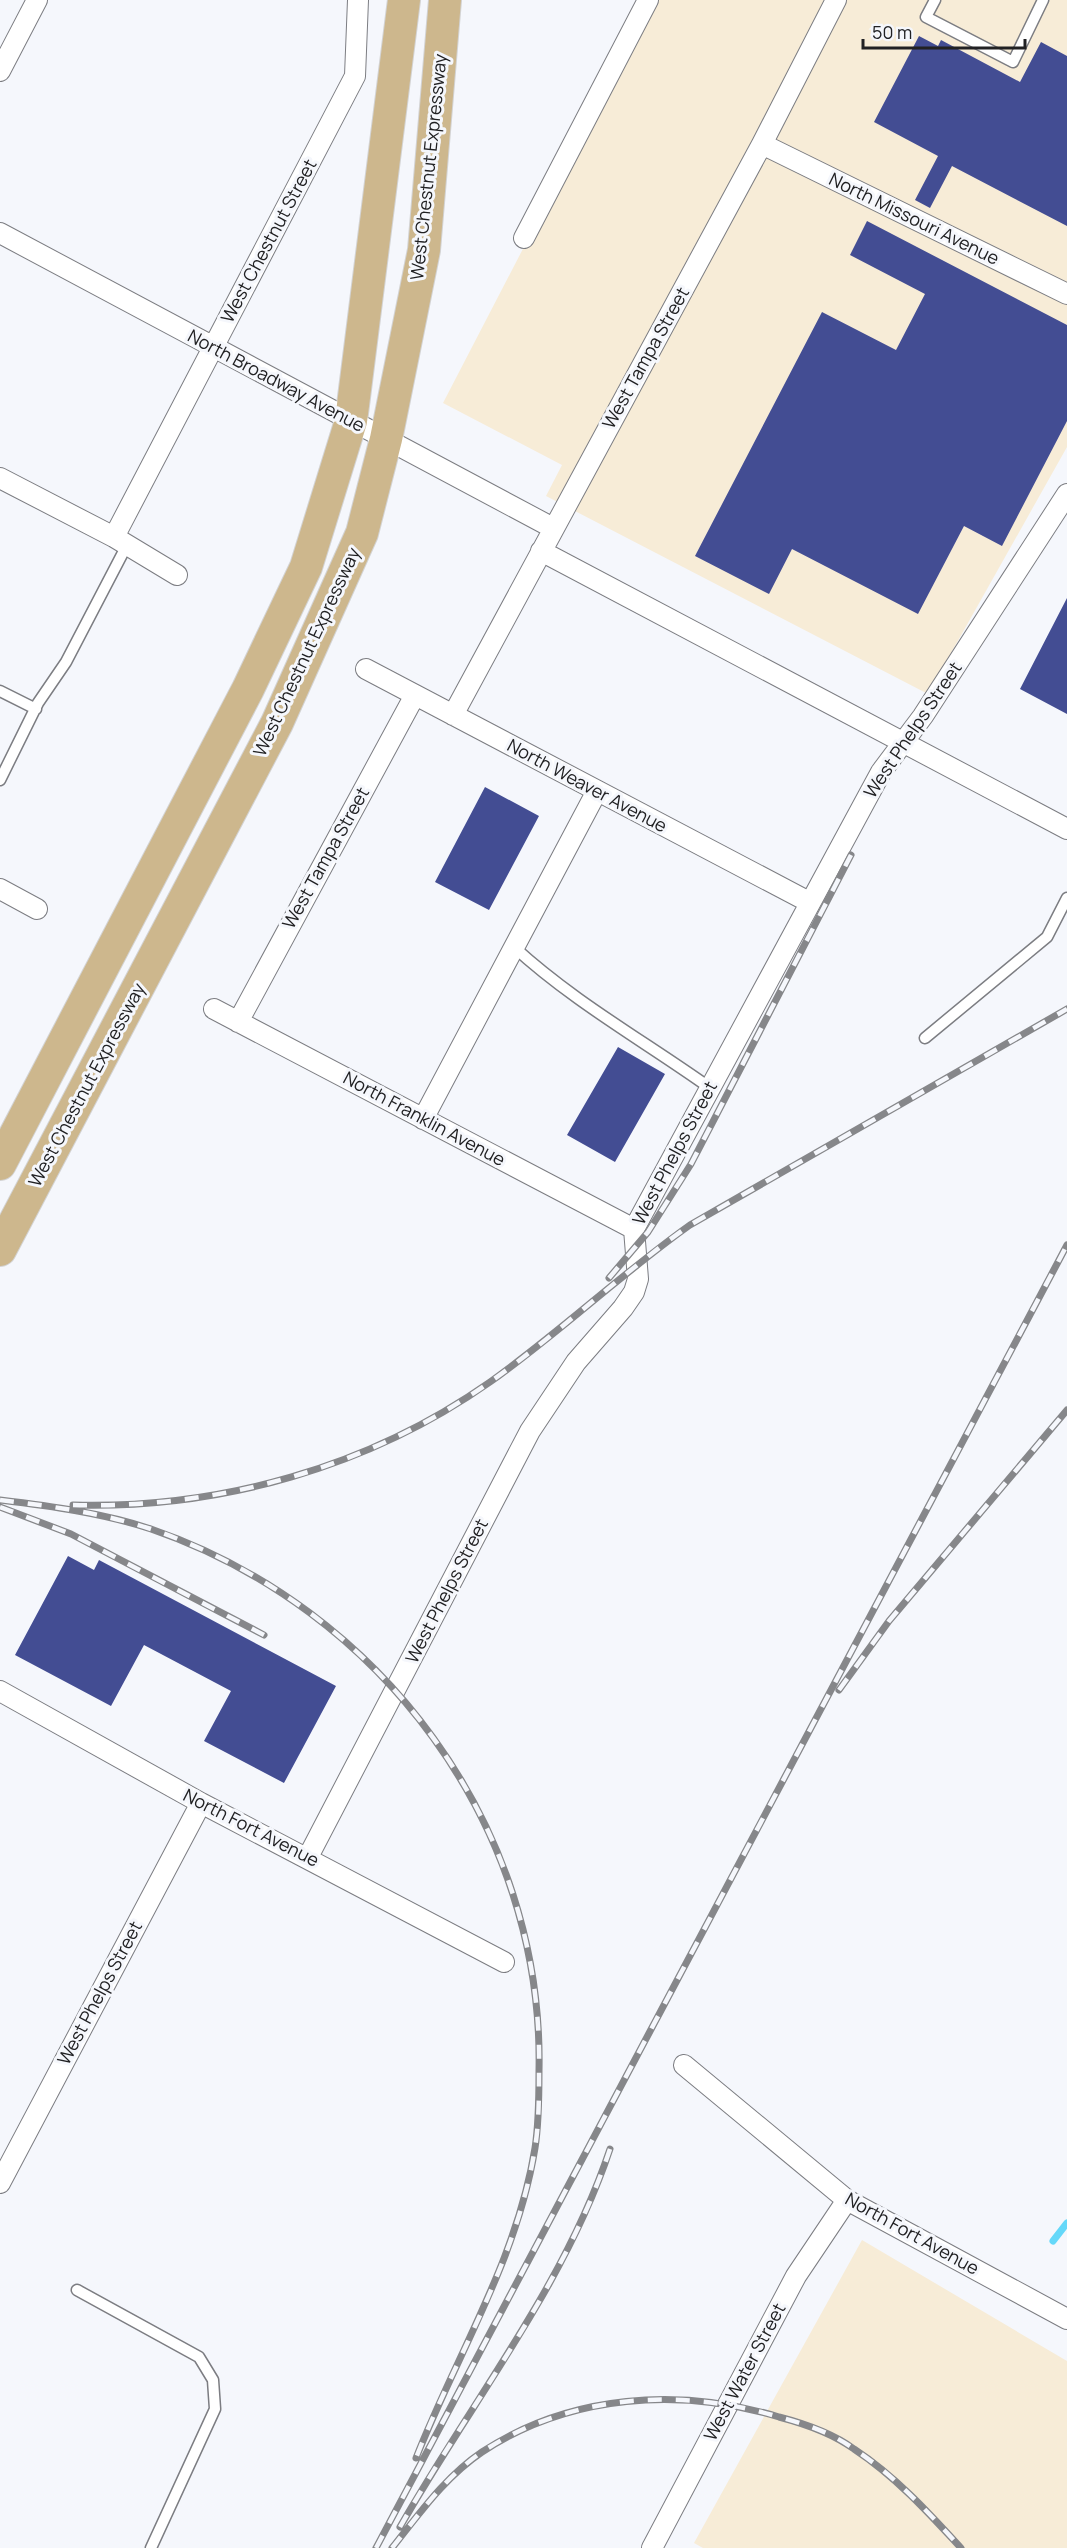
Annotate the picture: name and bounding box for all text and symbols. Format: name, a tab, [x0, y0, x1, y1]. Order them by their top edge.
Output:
scale bar	[863, 12, 1025, 50]
text: 50 m	[872, 20, 912, 44]
street label: West Chestnut Expressway	[404, 52, 452, 281]
street label: West Chestnut Street	[215, 154, 322, 327]
street label: North Missouri Avenue	[825, 166, 1003, 270]
street label: West Tampa Street	[596, 282, 694, 433]
street label: North Broadway Avenue	[184, 323, 369, 437]
street label: West Chestnut Expressway	[247, 543, 365, 760]
street label: West Phelps Street	[858, 657, 967, 802]
street label: North Weaver Avenue	[503, 733, 672, 837]
street label: West Tampa Street	[276, 782, 374, 933]
street label: West Chestnut Expressway	[22, 978, 150, 1191]
street label: North Franklin Avenue	[339, 1065, 510, 1171]
street label: West Phelps Street	[626, 1077, 722, 1228]
street label: West Phelps Street	[399, 1514, 493, 1667]
street label: North Fort Avenue	[179, 1783, 323, 1872]
street label: West Phelps Street	[51, 1917, 147, 2068]
street label: North Fort Avenue	[841, 2186, 984, 2280]
street label: West Water Street	[698, 2298, 791, 2445]

